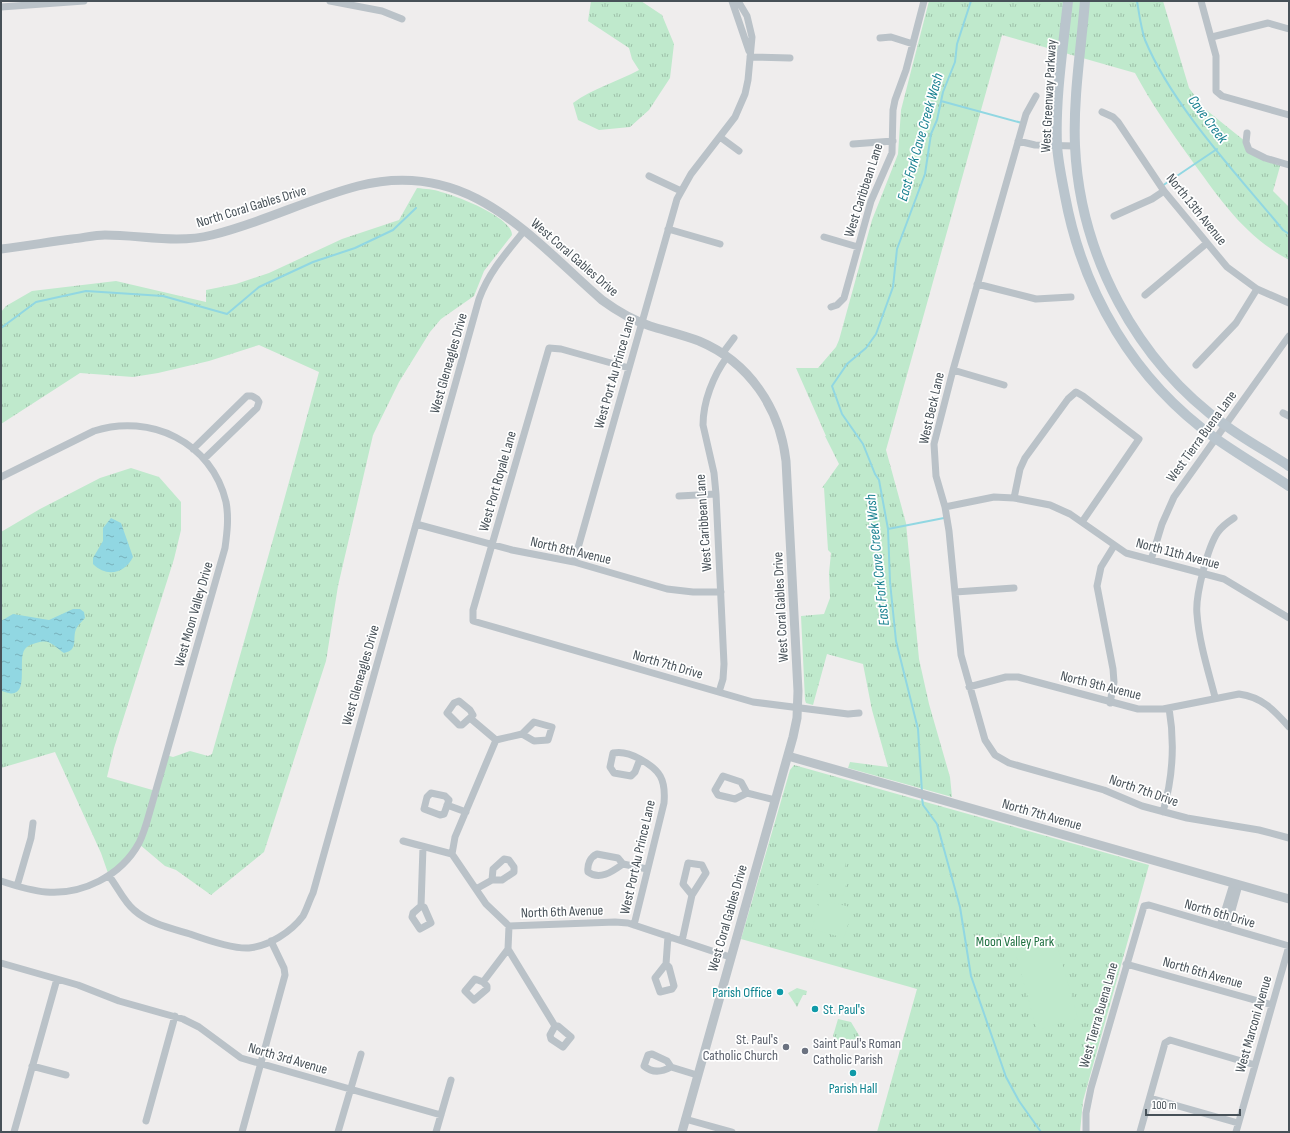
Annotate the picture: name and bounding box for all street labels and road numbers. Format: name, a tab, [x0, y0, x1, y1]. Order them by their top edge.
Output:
street label: West Greenway Parkway	[1037, 38, 1060, 153]
street label: West Caribbean Lane	[840, 141, 887, 239]
street label: North 13th Avenue	[1163, 170, 1231, 249]
street label: North Coral Gables Drive	[194, 182, 308, 231]
street label: West Coral Gables Drive	[527, 215, 622, 300]
street label: West Gleneagles Drive	[426, 311, 471, 415]
street label: West Port Au Prince Lane	[590, 314, 639, 431]
street label: West Beck Lane	[915, 371, 948, 446]
street label: West Tierra Buena Lane	[1163, 387, 1240, 485]
street label: West Port Royale Lane	[475, 429, 520, 533]
street label: West Caribbean Lane	[692, 474, 715, 572]
street label: North 8th Avenue	[529, 533, 613, 568]
street label: North 11th Avenue	[1134, 534, 1222, 573]
street label: West Coral Gables Drive	[769, 551, 792, 663]
street label: West Moon Valley Drive	[170, 560, 217, 669]
street label: West Gleneagles Drive	[338, 623, 383, 727]
street label: North 7th Drive	[631, 646, 705, 683]
street label: North 9th Avenue	[1059, 667, 1143, 704]
street label: North 7th Drive	[1107, 771, 1181, 810]
street label: North 7th Avenue	[1000, 795, 1084, 834]
street label: West Port Au Prince Lane	[616, 798, 659, 916]
street label: West Coral Gables Drive	[704, 863, 751, 974]
street label: North 6th Drive	[1183, 895, 1257, 932]
street label: North 6th Avenue	[521, 902, 604, 921]
street label: North 6th Avenue	[1161, 953, 1245, 992]
street label: West Tierra Buena Lane	[1075, 960, 1122, 1070]
street label: West Marconi Avenue	[1232, 974, 1275, 1075]
street label: North 3rd Avenue	[246, 1039, 329, 1078]

